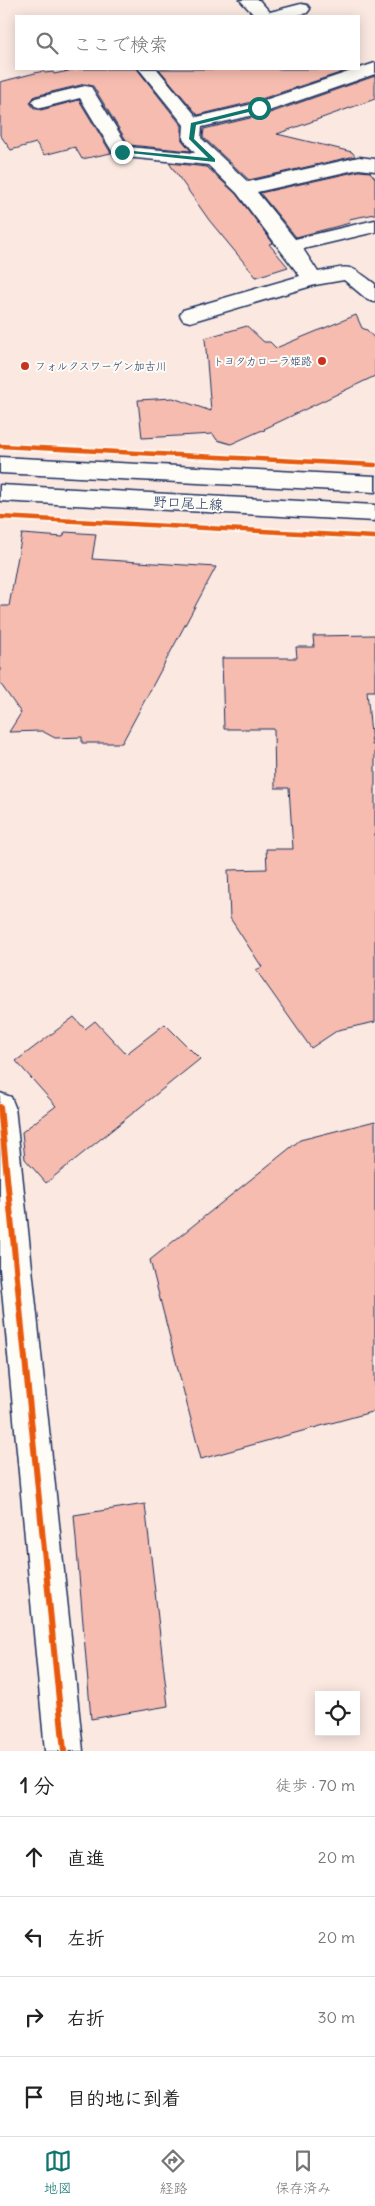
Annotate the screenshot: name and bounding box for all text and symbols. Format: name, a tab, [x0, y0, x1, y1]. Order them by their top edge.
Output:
search box	[15, 15, 360, 70]
icon: search	[33, 29, 61, 57]
text: ここで検索	[73, 32, 168, 56]
route start	[248, 97, 271, 120]
route end	[111, 141, 134, 164]
place label: トヨタカローラ姫路	[213, 354, 312, 368]
marker: トヨタカローラ姫路	[316, 355, 328, 367]
place label: フォルクスワーゲン加古川	[35, 359, 167, 373]
marker: フォルクスワーゲン加古川	[19, 360, 31, 372]
street label: 野口尾上線	[153, 492, 223, 514]
map controls	[315, 1691, 360, 1736]
button: locate	[315, 1691, 360, 1736]
text: 1 分	[20, 1772, 54, 1799]
text: 徒歩 · 70 m	[276, 1775, 355, 1795]
icon: ahead	[20, 1843, 48, 1871]
text: 直進	[67, 1846, 105, 1870]
text: 20 m	[318, 1847, 355, 1867]
icon: left	[20, 1923, 48, 1951]
text: 左折	[67, 1926, 105, 1950]
text: 20 m	[318, 1927, 355, 1947]
icon: right	[20, 2003, 48, 2031]
text: 右折	[67, 2006, 105, 2030]
text: 30 m	[318, 2007, 355, 2027]
icon: arrive	[20, 2083, 48, 2111]
text: 目的地に到着	[67, 2086, 181, 2110]
tab: 地図	[44, 2147, 72, 2197]
tab: 経路	[159, 2147, 187, 2197]
tab: 保存済み	[275, 2147, 331, 2197]

